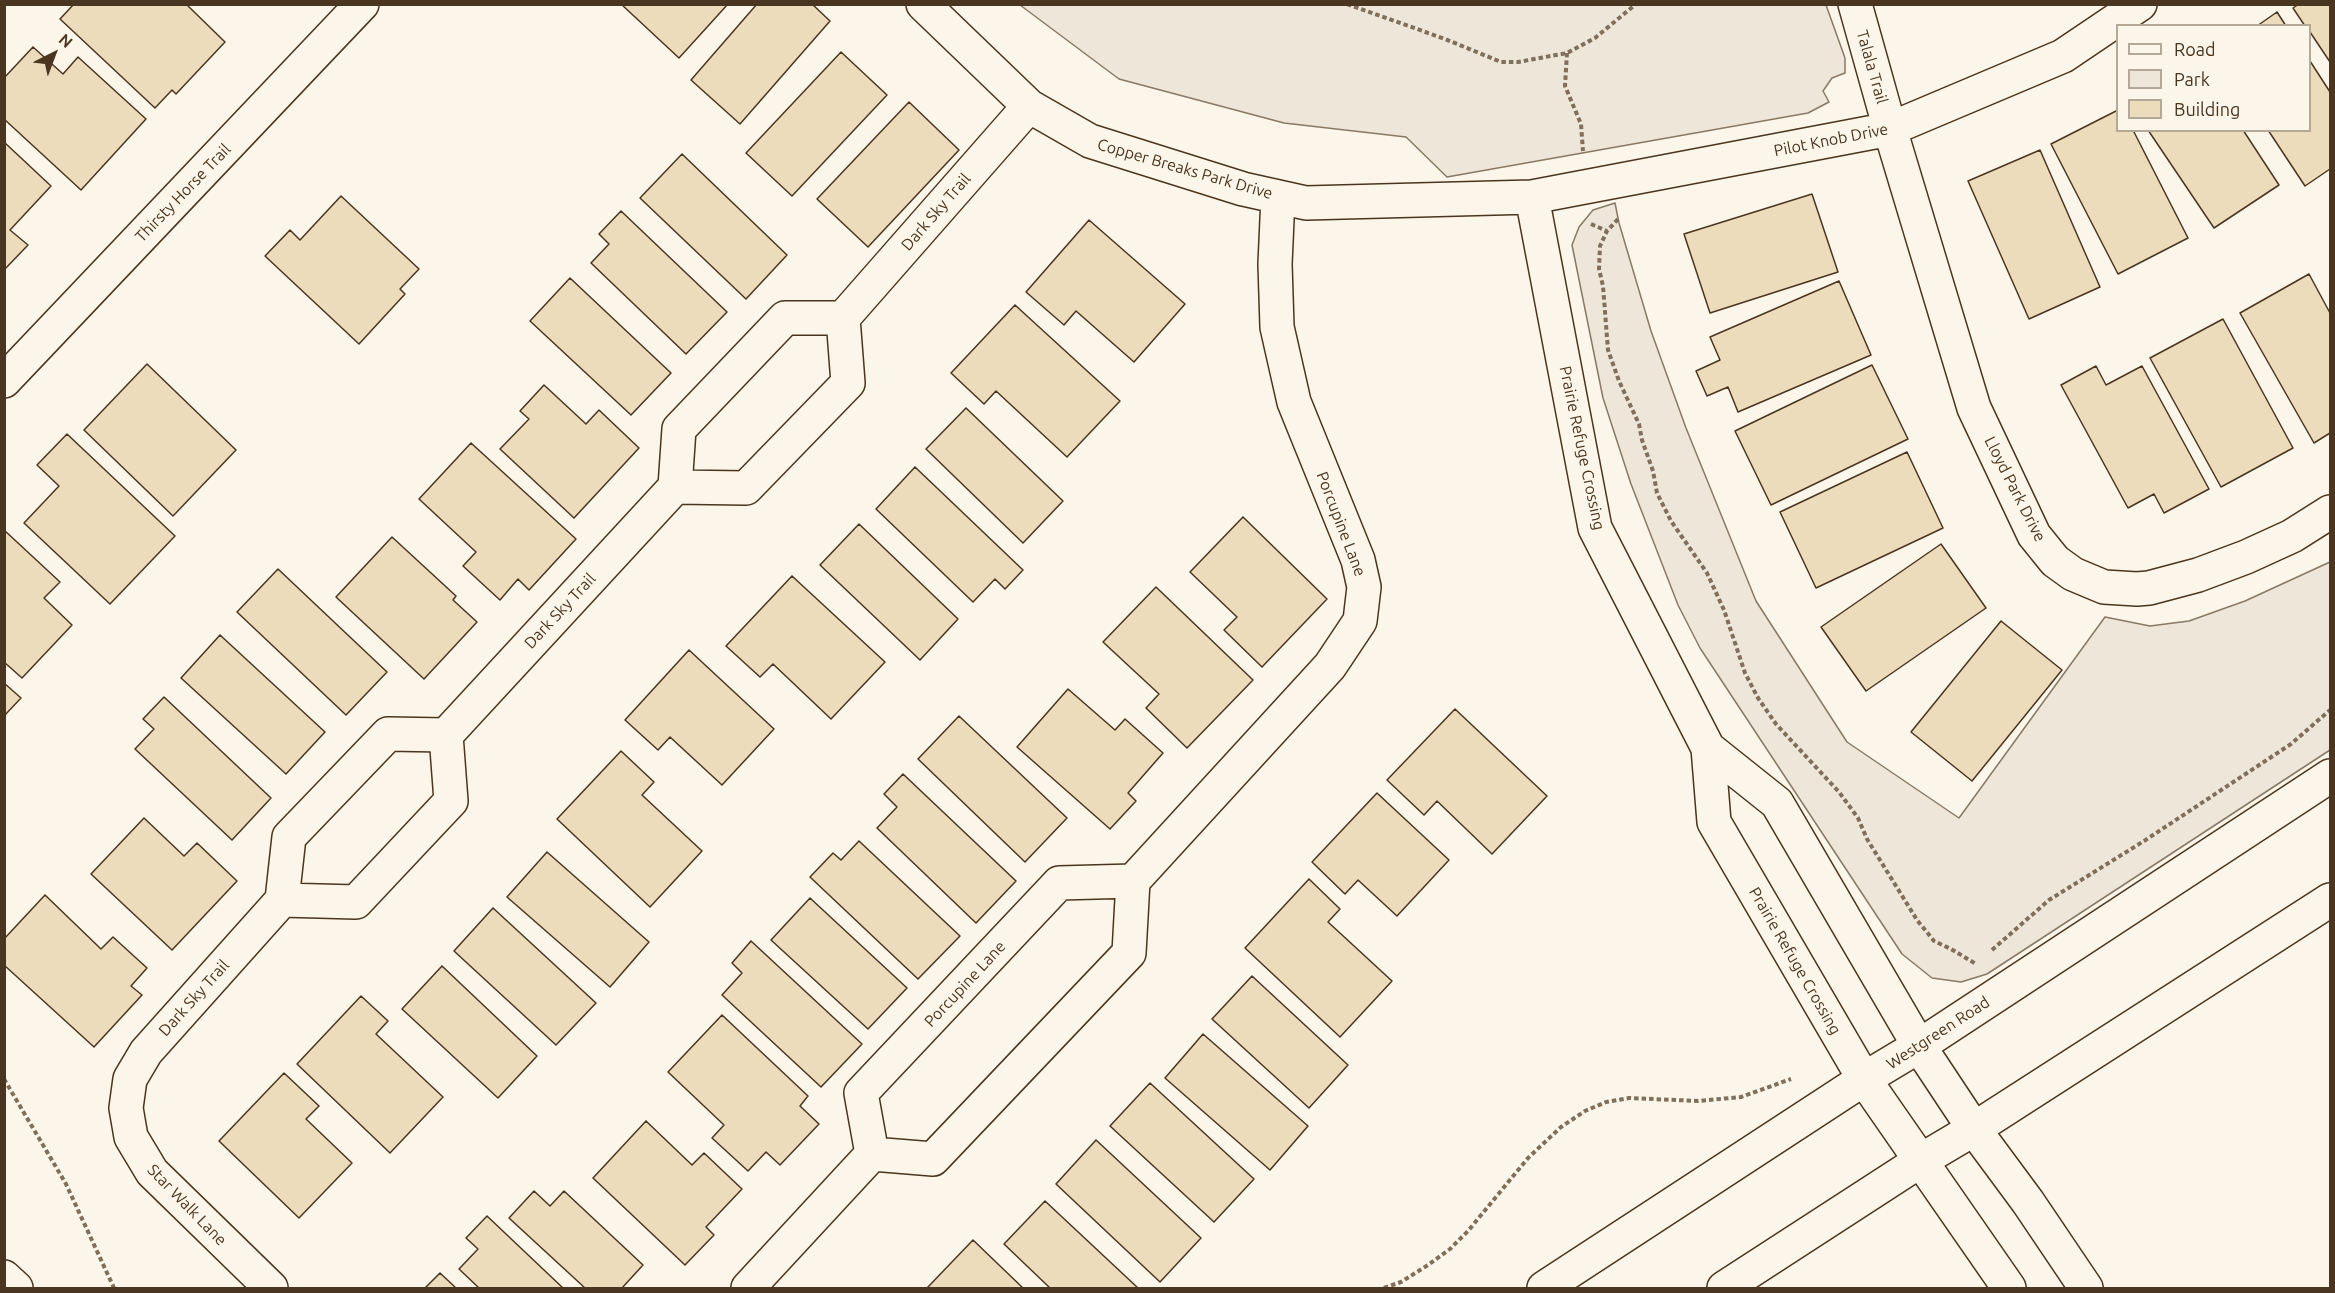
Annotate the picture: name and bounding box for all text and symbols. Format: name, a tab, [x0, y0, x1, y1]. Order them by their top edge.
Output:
north arrow	[24, 24, 84, 84]
legend	[2116, 24, 2311, 132]
street label: Talala Trail	[1852, 28, 1892, 106]
text: N	[56, 30, 77, 51]
text: Road	[2174, 39, 2216, 59]
text: Park	[2174, 69, 2210, 89]
text: Building	[2174, 99, 2240, 119]
street label: Pilot Knob Drive	[1772, 120, 1890, 160]
street label: Copper Breaks Park Drive	[1095, 135, 1275, 203]
street label: Thirsty Horse Trail	[131, 140, 235, 246]
street label: Dark Sky Trail	[897, 170, 975, 254]
street label: Prairie Refuge Crossing	[1555, 364, 1609, 532]
street label: Lloyd Park Drive	[1980, 433, 2050, 545]
street label: Porcupine Lane	[1312, 469, 1370, 579]
street label: Dark Sky Trail	[520, 569, 600, 653]
street label: Prairie Refuge Crossing	[1745, 884, 1845, 1038]
street label: Porcupine Lane	[920, 937, 1010, 1031]
street label: Dark Sky Trail	[155, 956, 233, 1040]
street label: Westgreen Road	[1883, 992, 1993, 1074]
street label: Star Walk Lane	[143, 1160, 231, 1250]

